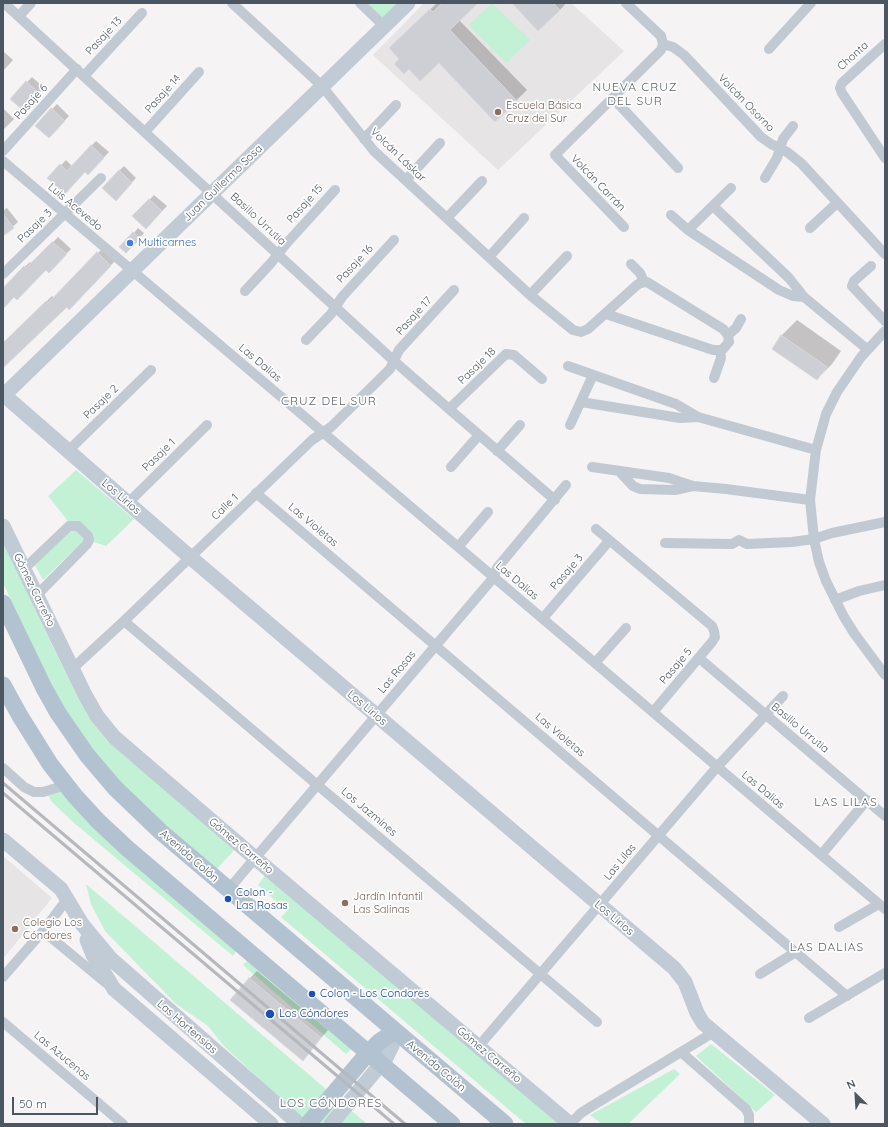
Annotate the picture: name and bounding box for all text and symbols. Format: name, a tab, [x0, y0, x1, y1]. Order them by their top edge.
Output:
street label: Pasaje 13	[83, 14, 125, 58]
street label: Chonta	[835, 39, 871, 73]
street label: Volcán Osorno	[715, 71, 777, 135]
street label: Pasaje 14	[142, 72, 184, 116]
district label: NUEVA CRUZ DEL SUR	[593, 80, 677, 108]
street label: Pasaje 6	[12, 82, 50, 122]
place label: Escuela Básica Cruz del Sur	[506, 99, 581, 125]
marker: Escuela Básica Cruz del Sur	[493, 107, 503, 117]
street label: Volcán Láskar	[367, 125, 429, 185]
street label: Juan Guillermo Sosa	[181, 142, 265, 224]
street label: Volcán Carrán	[568, 152, 628, 214]
street label: Luis Acevedo	[45, 180, 105, 234]
street label: Pasaje 15	[284, 182, 326, 226]
street label: Basilio Urrutia	[227, 190, 289, 248]
street label: Pasaje 3	[15, 206, 55, 246]
place label: Multicarnes	[138, 236, 196, 250]
marker: Multicarnes	[125, 238, 135, 248]
street label: Pasaje 16	[334, 242, 376, 286]
street label: Pasaje 17	[393, 294, 435, 338]
street label: Las Dalias	[236, 341, 284, 385]
street label: Pasaje 18	[455, 345, 499, 387]
street label: Pasaje 2	[81, 382, 121, 422]
district label: CRUZ DEL SUR	[281, 394, 377, 408]
street label: Pasaje 1	[140, 436, 178, 474]
street label: Los Lirios	[99, 477, 143, 517]
street label: Calle 1	[209, 491, 241, 523]
street label: Las Violetas	[285, 500, 341, 550]
street label: Gómez Carreño	[11, 551, 57, 629]
street label: Pasaje 3	[548, 551, 586, 593]
street label: Las Dalias	[493, 559, 541, 603]
street label: Pasaje 5	[657, 645, 695, 687]
street label: Las Rosas	[375, 648, 419, 696]
street label: Los Lirios	[345, 688, 389, 728]
street label: Basilio Urrutia	[768, 700, 832, 756]
street label: Las Violetas	[532, 710, 588, 760]
street label: Las Dalias	[739, 768, 787, 812]
street label: Los Jazmines	[338, 785, 400, 839]
district label: LAS LILAS	[814, 795, 878, 809]
street label: Gómez Carreño	[206, 815, 276, 877]
street label: Avenida Colón	[157, 827, 221, 885]
street label: Las Lilas	[601, 841, 639, 883]
place label: Colon - Las Rosas	[236, 886, 288, 912]
place label: Jardín Infantil Las Salinas	[353, 890, 423, 916]
marker: Colon - Las Rosas	[223, 894, 233, 904]
marker: Jardín Infantil Las Salinas	[340, 898, 350, 908]
street label: Los Lirios	[592, 898, 636, 938]
place label: Colegio Los Cóndores	[23, 916, 82, 942]
marker: Colegio Los Cóndores	[10, 924, 20, 934]
district label: LAS DALIAS	[790, 940, 864, 954]
place label: Colon - Los Condores	[320, 987, 429, 1001]
marker: Colon - Los Condores	[307, 989, 317, 999]
street label: Las Hortensias	[154, 997, 220, 1057]
place label: Los Cóndores	[279, 1007, 349, 1021]
marker: Los Cóndores	[264, 1008, 276, 1020]
street label: Gómez Carreño	[454, 1024, 524, 1086]
street label: Las Azucenas	[31, 1029, 93, 1083]
street label: Avenida Colón	[404, 1037, 468, 1095]
north arrow	[836, 1075, 876, 1115]
text: N	[844, 1076, 858, 1092]
scale bar	[14, 1089, 100, 1115]
text: 50 m	[19, 1096, 47, 1111]
district label: LOS CÓNDORES	[280, 1096, 382, 1110]

